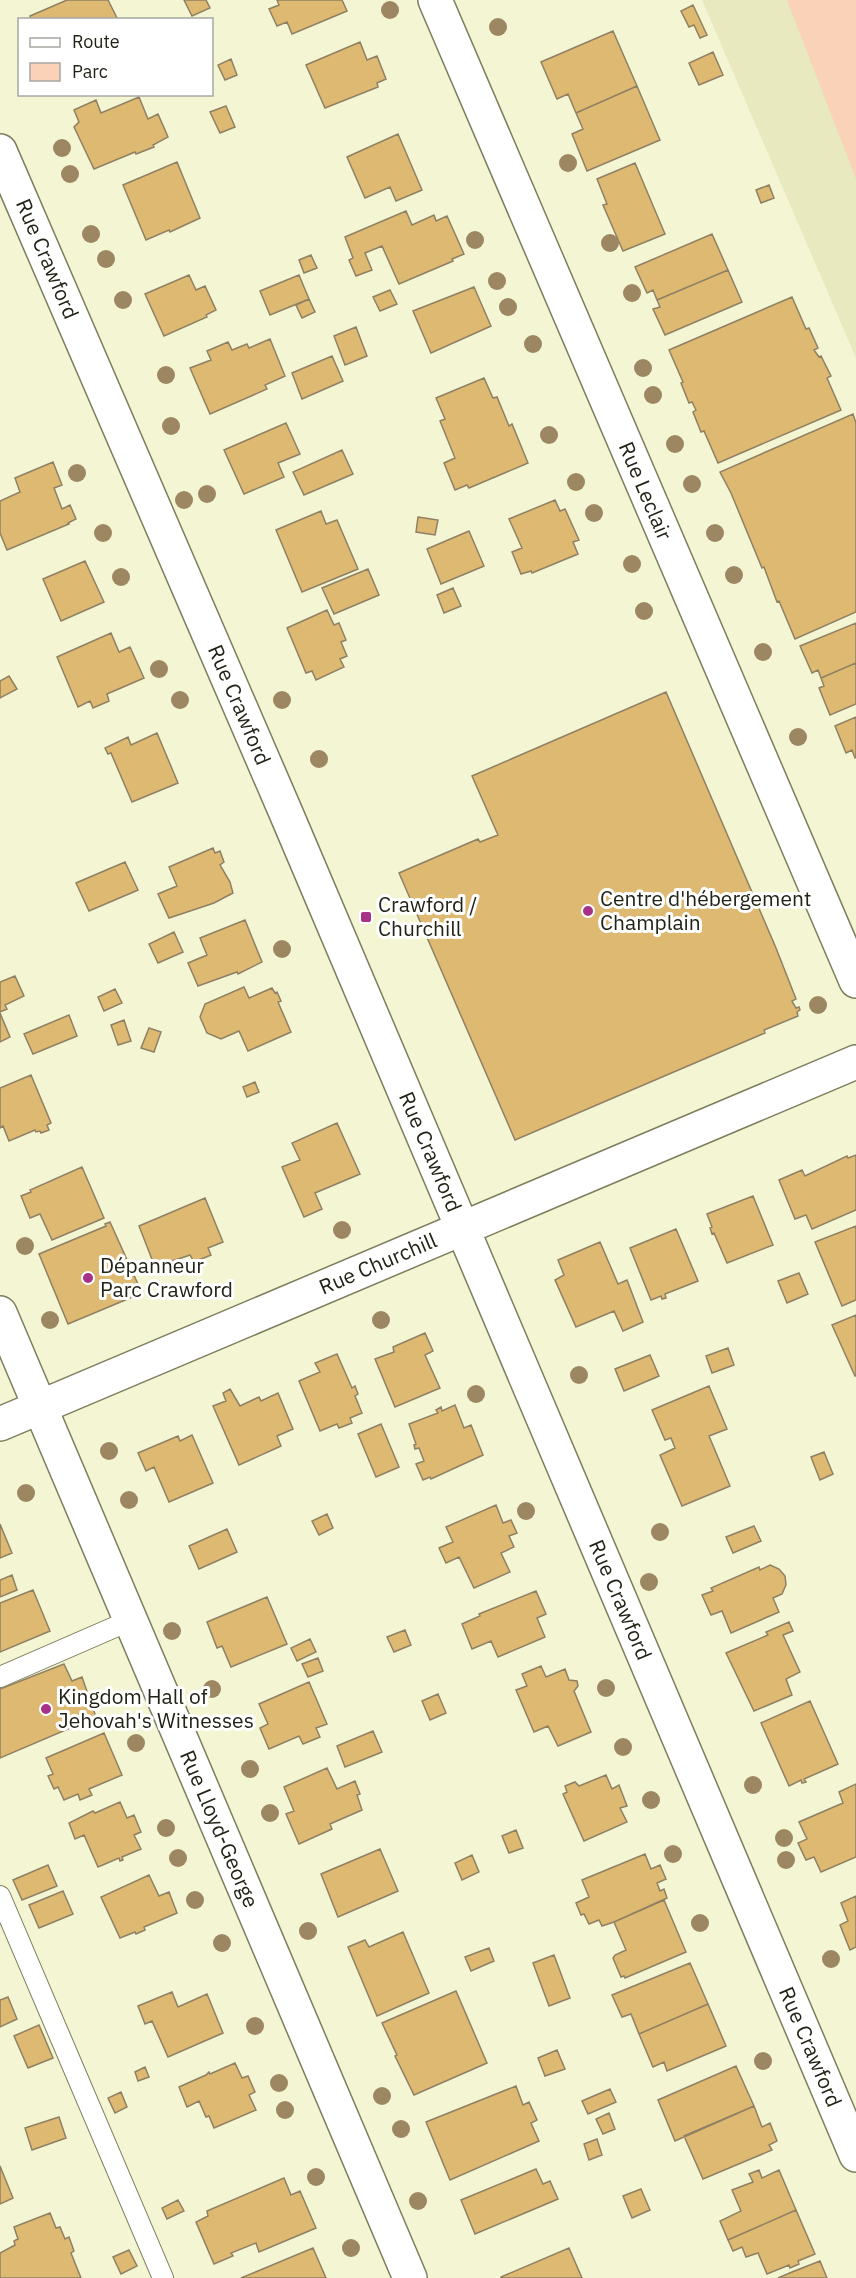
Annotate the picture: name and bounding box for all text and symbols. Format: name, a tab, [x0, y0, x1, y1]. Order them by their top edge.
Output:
legend	[18, 18, 213, 96]
text: Route	[72, 30, 120, 53]
text: Parc	[72, 60, 108, 83]
street label: Rue Crawford	[10, 194, 86, 323]
street label: Rue Leclair	[613, 437, 679, 544]
street label: Rue Crawford	[202, 640, 278, 769]
place label: Centre d'hébergement Champlain	[600, 884, 811, 936]
place label: Crawford / Churchill	[378, 890, 477, 942]
marker: Centre d'hébergement Champlain	[581, 904, 595, 918]
marker: Crawford / Churchill	[359, 910, 373, 924]
street label: Rue Crawford	[393, 1087, 469, 1216]
street label: Rue Churchill	[314, 1226, 441, 1300]
place label: Dépanneur Parc Crawford	[100, 1251, 233, 1303]
marker: Dépanneur Parc Crawford	[81, 1271, 95, 1285]
street label: Rue Crawford	[583, 1535, 659, 1664]
place label: Kingdom Hall of Jehovah's Witnesses	[58, 1682, 254, 1734]
marker: Kingdom Hall of Jehovah's Witnesses	[39, 1702, 53, 1716]
street label: Rue Lloyd-George	[174, 1746, 266, 1912]
street label: Rue Crawford	[773, 1982, 849, 2111]

